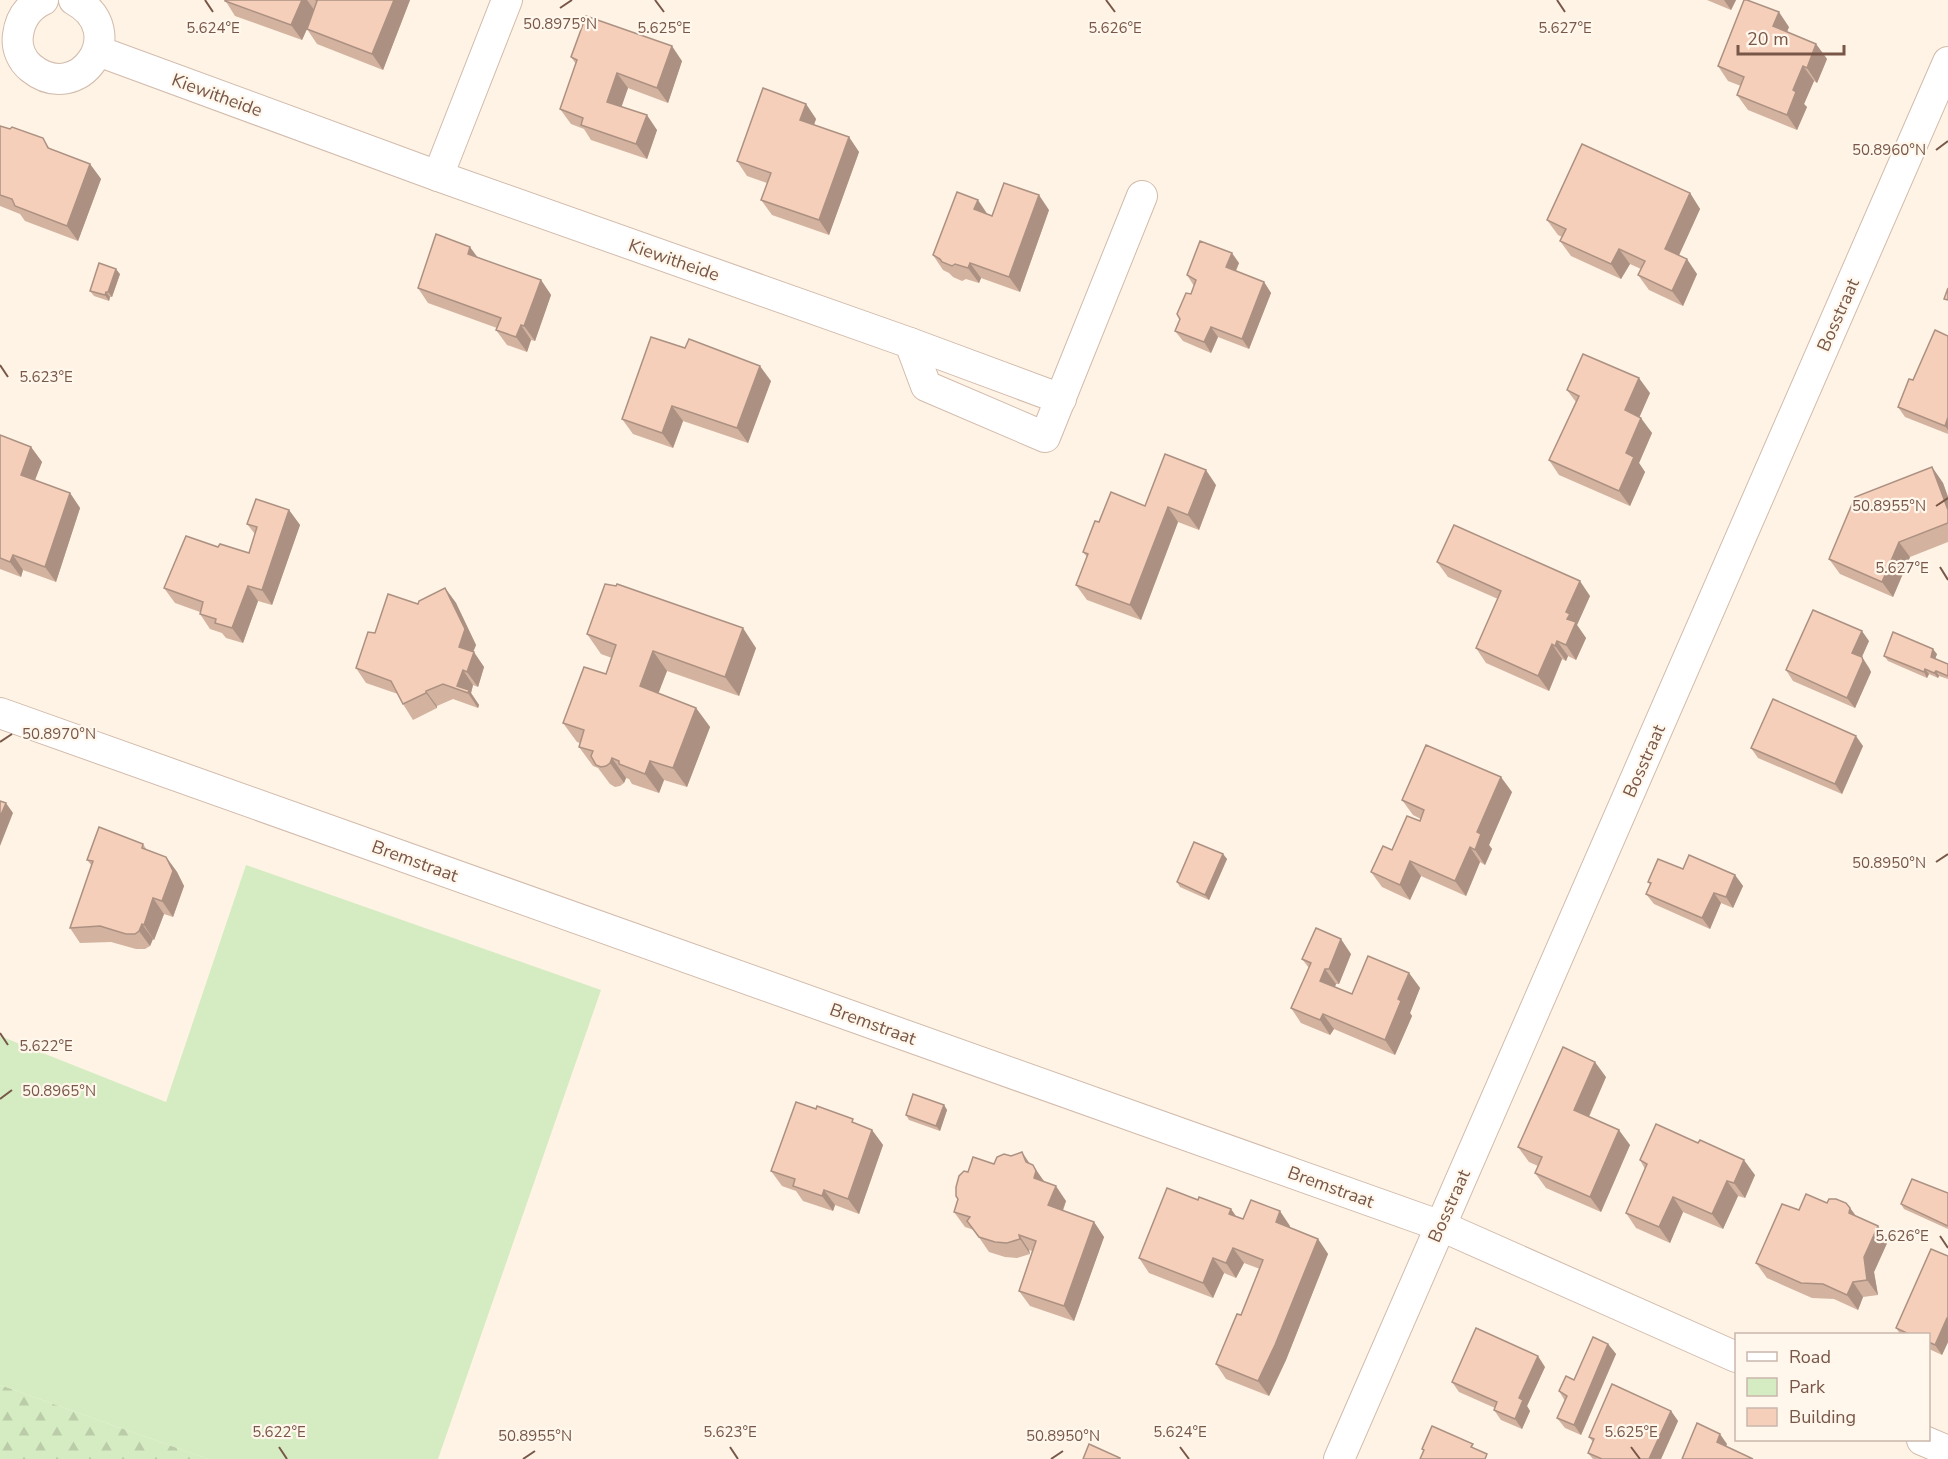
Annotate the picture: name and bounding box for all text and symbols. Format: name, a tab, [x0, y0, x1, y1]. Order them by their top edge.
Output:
text: 50.8975°N	[523, 14, 597, 34]
text: 5.624°E	[186, 18, 240, 38]
text: 5.625°E	[637, 18, 691, 38]
text: 5.626°E	[1088, 18, 1142, 38]
text: 5.627°E	[1538, 18, 1592, 38]
scale bar	[1738, 18, 1844, 56]
text: 20 m	[1747, 27, 1789, 51]
street label: Kiewitheide	[168, 68, 266, 122]
text: 50.8960°N	[1852, 140, 1926, 160]
street label: Kiewitheide	[625, 233, 723, 287]
street label: Bosstraat	[1811, 274, 1865, 355]
text: 5.623°E	[19, 367, 73, 387]
text: 50.8955°N	[1852, 496, 1926, 516]
text: 5.627°E	[1875, 558, 1929, 578]
street label: Bosstraat	[1617, 720, 1671, 801]
text: 50.8970°N	[22, 724, 96, 744]
street label: Bremstraat	[369, 834, 462, 888]
text: 50.8950°N	[1852, 853, 1926, 873]
street label: Bremstraat	[827, 997, 920, 1051]
text: 5.622°E	[19, 1036, 73, 1056]
text: 50.8965°N	[22, 1081, 96, 1101]
street label: Bremstraat	[1285, 1160, 1378, 1214]
street label: Bosstraat	[1422, 1165, 1476, 1246]
text: 5.626°E	[1875, 1226, 1929, 1246]
legend	[1735, 1333, 1930, 1441]
text: Road	[1789, 1345, 1831, 1369]
text: Park	[1789, 1375, 1826, 1399]
text: Building	[1789, 1405, 1856, 1429]
text: 5.622°E	[252, 1422, 306, 1442]
text: 5.623°E	[703, 1422, 757, 1442]
text: 5.624°E	[1153, 1422, 1207, 1442]
text: 5.625°E	[1604, 1422, 1658, 1442]
text: 50.8955°N	[498, 1426, 572, 1446]
text: 50.8950°N	[1026, 1426, 1100, 1446]

